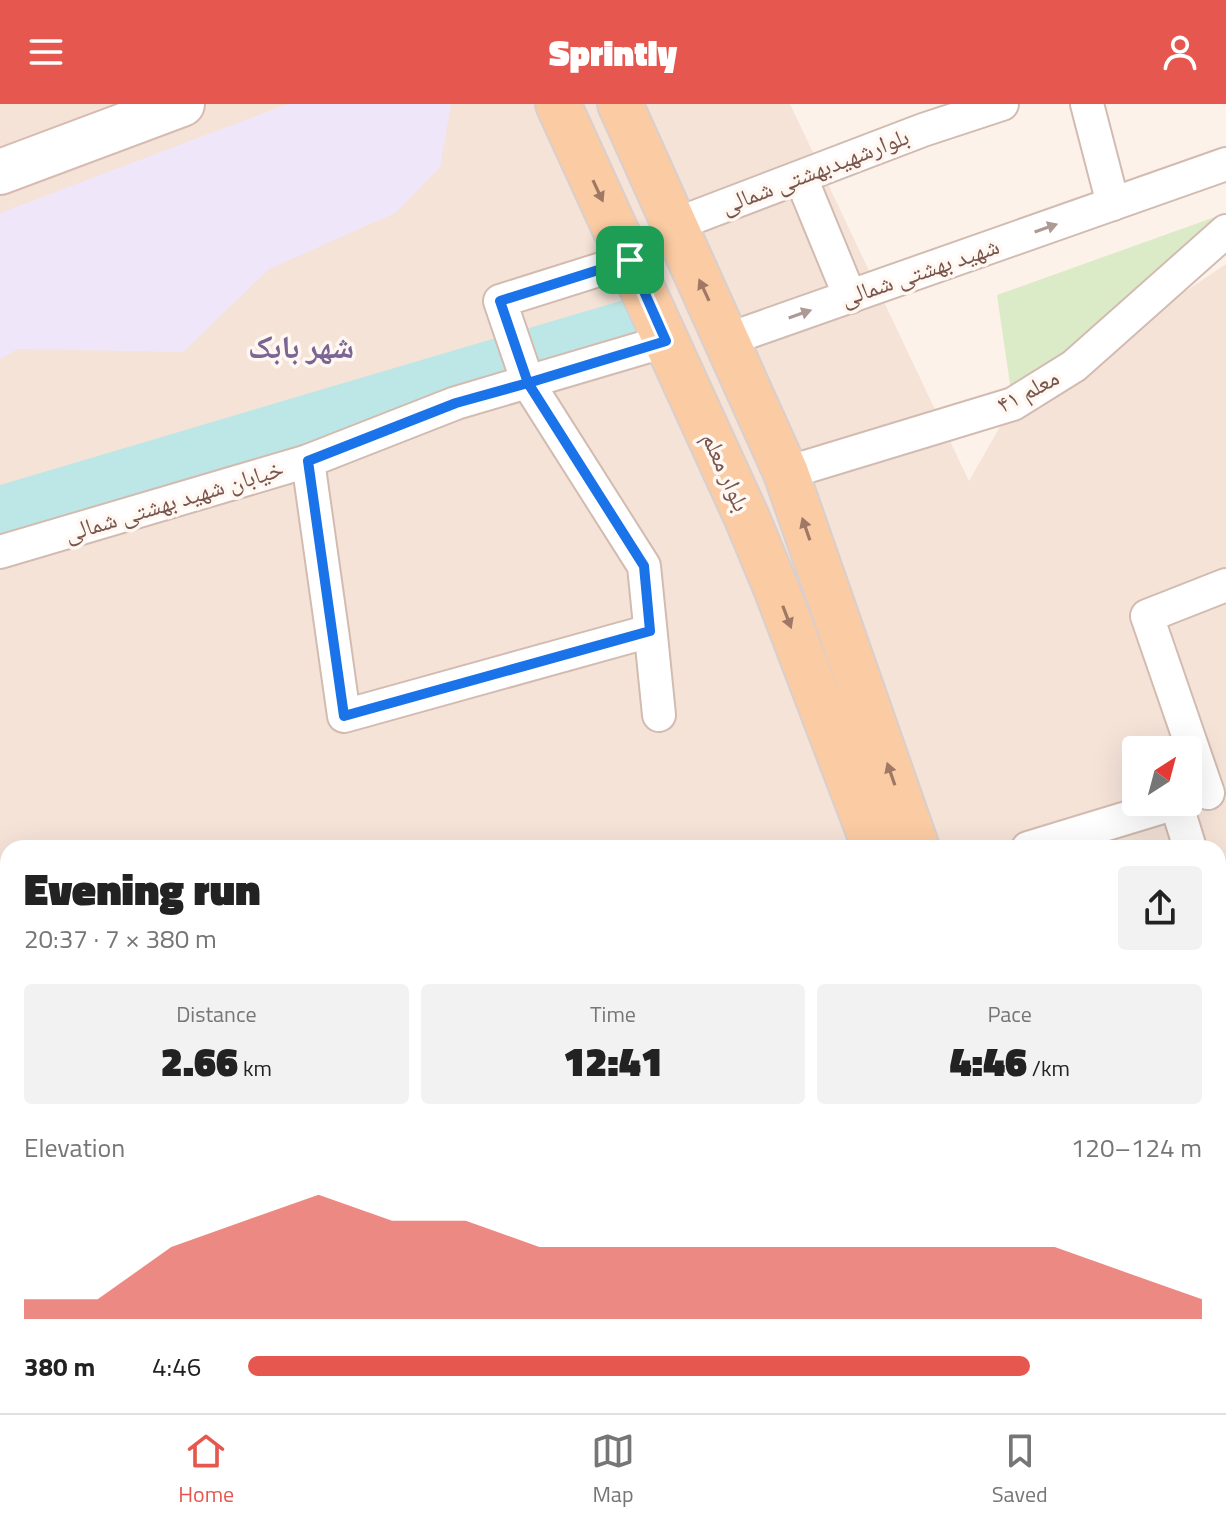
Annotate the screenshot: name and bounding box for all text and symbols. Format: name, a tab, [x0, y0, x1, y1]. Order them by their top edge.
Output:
text: Sprintly	[549, 25, 677, 80]
icon: menu	[24, 30, 68, 74]
icon: person	[1158, 30, 1202, 74]
street label: بلوارشهیدبهشتی شمالی	[715, 118, 914, 223]
one-way arrow	[592, 180, 605, 203]
one-way arrow	[1034, 222, 1058, 234]
pin	[596, 226, 664, 294]
street label: شهید بهشتی شمالی	[835, 227, 1004, 315]
icon: arrive	[608, 238, 652, 282]
one-way arrow	[697, 278, 710, 302]
one-way arrow	[788, 308, 812, 320]
district label: شهر بابک	[248, 322, 354, 370]
street label: معلم ۴۱	[990, 359, 1065, 422]
street label: بلوار معلم	[694, 426, 760, 517]
street label: خیابان شهید بهشتی شمالی	[60, 450, 288, 551]
one-way arrow	[799, 517, 811, 541]
one-way arrow	[781, 605, 794, 629]
north arrow	[1122, 736, 1202, 816]
map controls	[1122, 736, 1202, 816]
one-way arrow	[884, 762, 896, 786]
text: Evening run	[24, 855, 261, 922]
button: share	[1118, 866, 1202, 950]
text: 20:37 · 7 × 380 m	[24, 919, 217, 958]
text: Distance	[176, 997, 257, 1031]
text: Time	[590, 997, 636, 1031]
text: Pace	[987, 997, 1032, 1031]
text: 2.66	[161, 1031, 238, 1092]
text: 12:41	[563, 1031, 663, 1092]
text: 4:46	[949, 1031, 1027, 1092]
text: km	[238, 1051, 272, 1085]
text: /km	[1027, 1051, 1070, 1085]
text: Elevation	[24, 1128, 125, 1167]
text: 120–124 m	[1071, 1128, 1202, 1167]
text: 380 m	[24, 1347, 95, 1386]
text: 4:46	[152, 1347, 201, 1386]
tab: Home	[178, 1429, 234, 1511]
tab: Map	[591, 1429, 635, 1511]
tab: Saved	[992, 1429, 1048, 1511]

